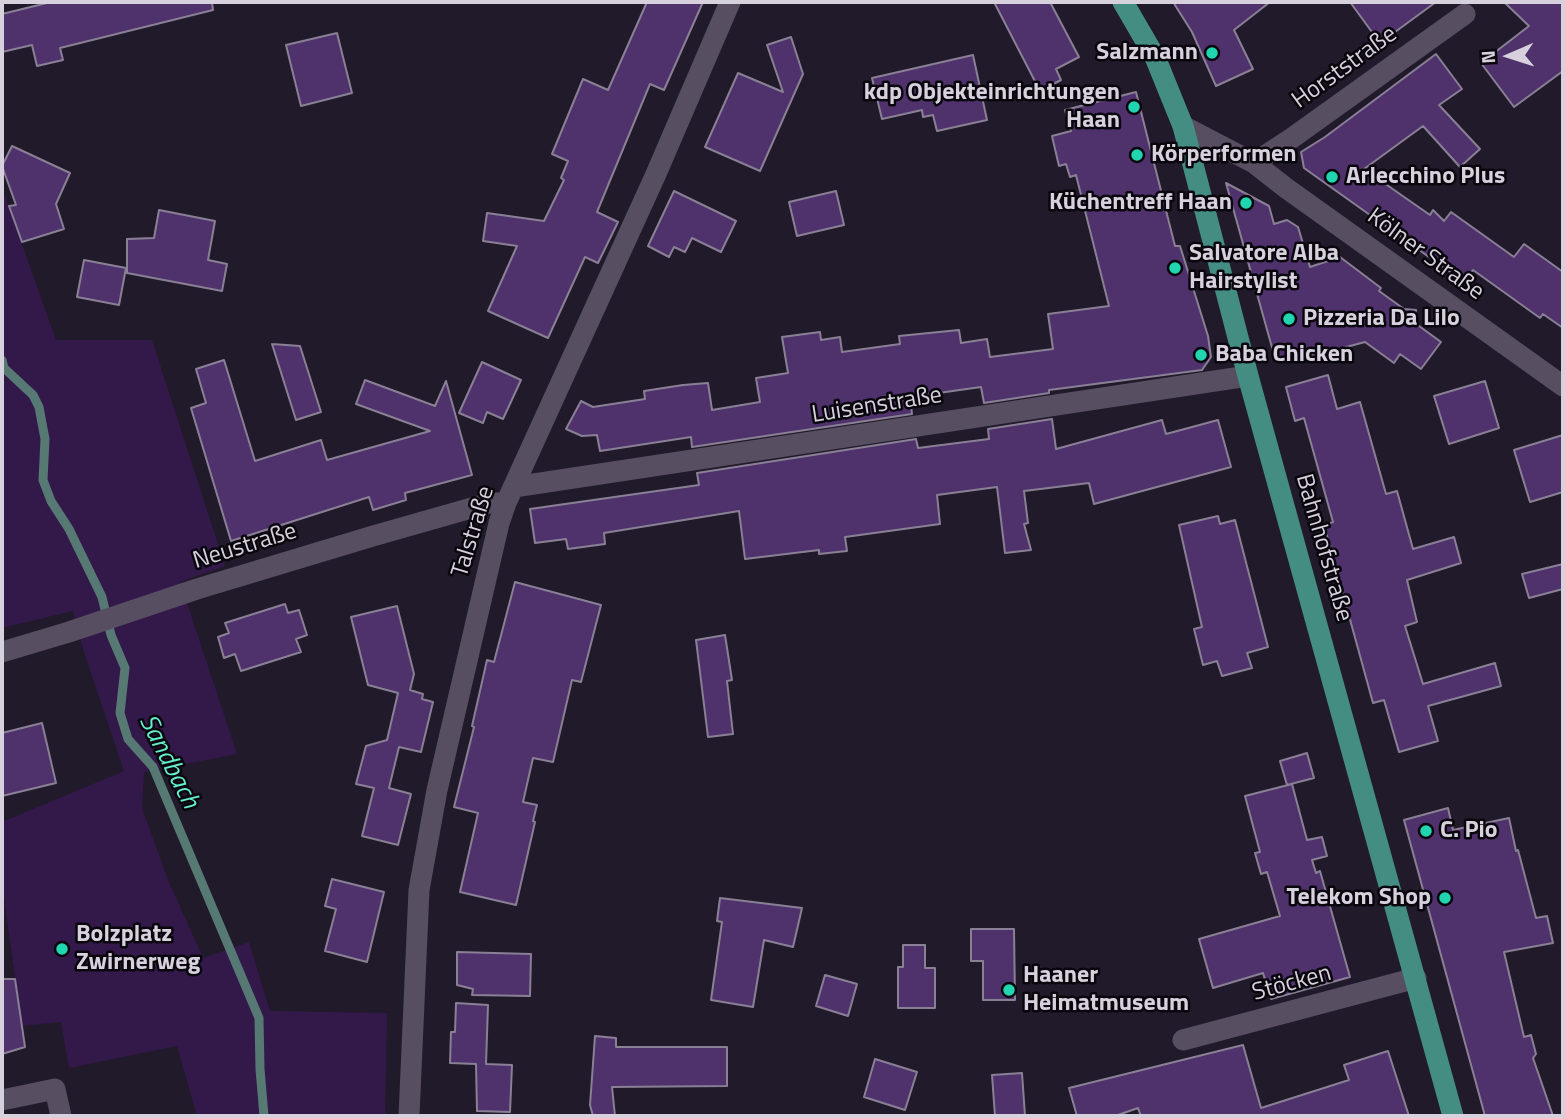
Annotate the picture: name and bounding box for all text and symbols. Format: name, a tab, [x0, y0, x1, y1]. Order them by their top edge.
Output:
street label: Horststraße	[1287, 20, 1403, 116]
north arrow	[1474, 21, 1544, 91]
place label: Salzmann	[1096, 39, 1198, 67]
marker: Salzmann	[1204, 45, 1220, 61]
text: N	[1473, 50, 1502, 64]
place label: kdp Objekteinrichtungen Haan	[864, 79, 1120, 135]
marker: kdp Objekteinrichtungen Haan	[1126, 99, 1142, 115]
place label: Körperformen	[1151, 141, 1297, 169]
marker: Körperformen	[1129, 147, 1145, 163]
place label: Arlecchino Plus	[1346, 163, 1505, 191]
marker: Arlecchino Plus	[1324, 169, 1340, 185]
place label: Küchentreff Haan	[1049, 189, 1232, 217]
marker: Küchentreff Haan	[1238, 195, 1254, 211]
street label: Kölner Straße	[1361, 203, 1489, 307]
place label: Salvatore Alba Hairstylist	[1189, 240, 1339, 296]
marker: Salvatore Alba Hairstylist	[1167, 260, 1183, 276]
place label: Pizzeria Da Lilo	[1303, 305, 1460, 333]
marker: Pizzeria Da Lilo	[1281, 311, 1297, 327]
place label: Baba Chicken	[1215, 341, 1353, 369]
marker: Baba Chicken	[1193, 347, 1209, 363]
street label: Luisenstraße	[810, 382, 944, 430]
street label: Bahnhofstraße	[1288, 471, 1358, 625]
street label: Talstraße	[447, 483, 501, 581]
street label: Neustraße	[190, 518, 300, 576]
water label: Sandbach	[131, 710, 205, 814]
place label: C. Pio	[1440, 817, 1498, 845]
marker: C. Pio	[1418, 823, 1434, 839]
place label: Telekom Shop	[1287, 884, 1431, 912]
marker: Telekom Shop	[1437, 890, 1453, 906]
place label: Bolzplatz Zwirnerweg	[76, 921, 200, 977]
marker: Bolzplatz Zwirnerweg	[54, 941, 70, 957]
street label: Stöcken	[1249, 960, 1335, 1008]
place label: Haaner Heimatmuseum	[1023, 962, 1189, 1018]
marker: Haaner Heimatmuseum	[1001, 982, 1017, 998]

